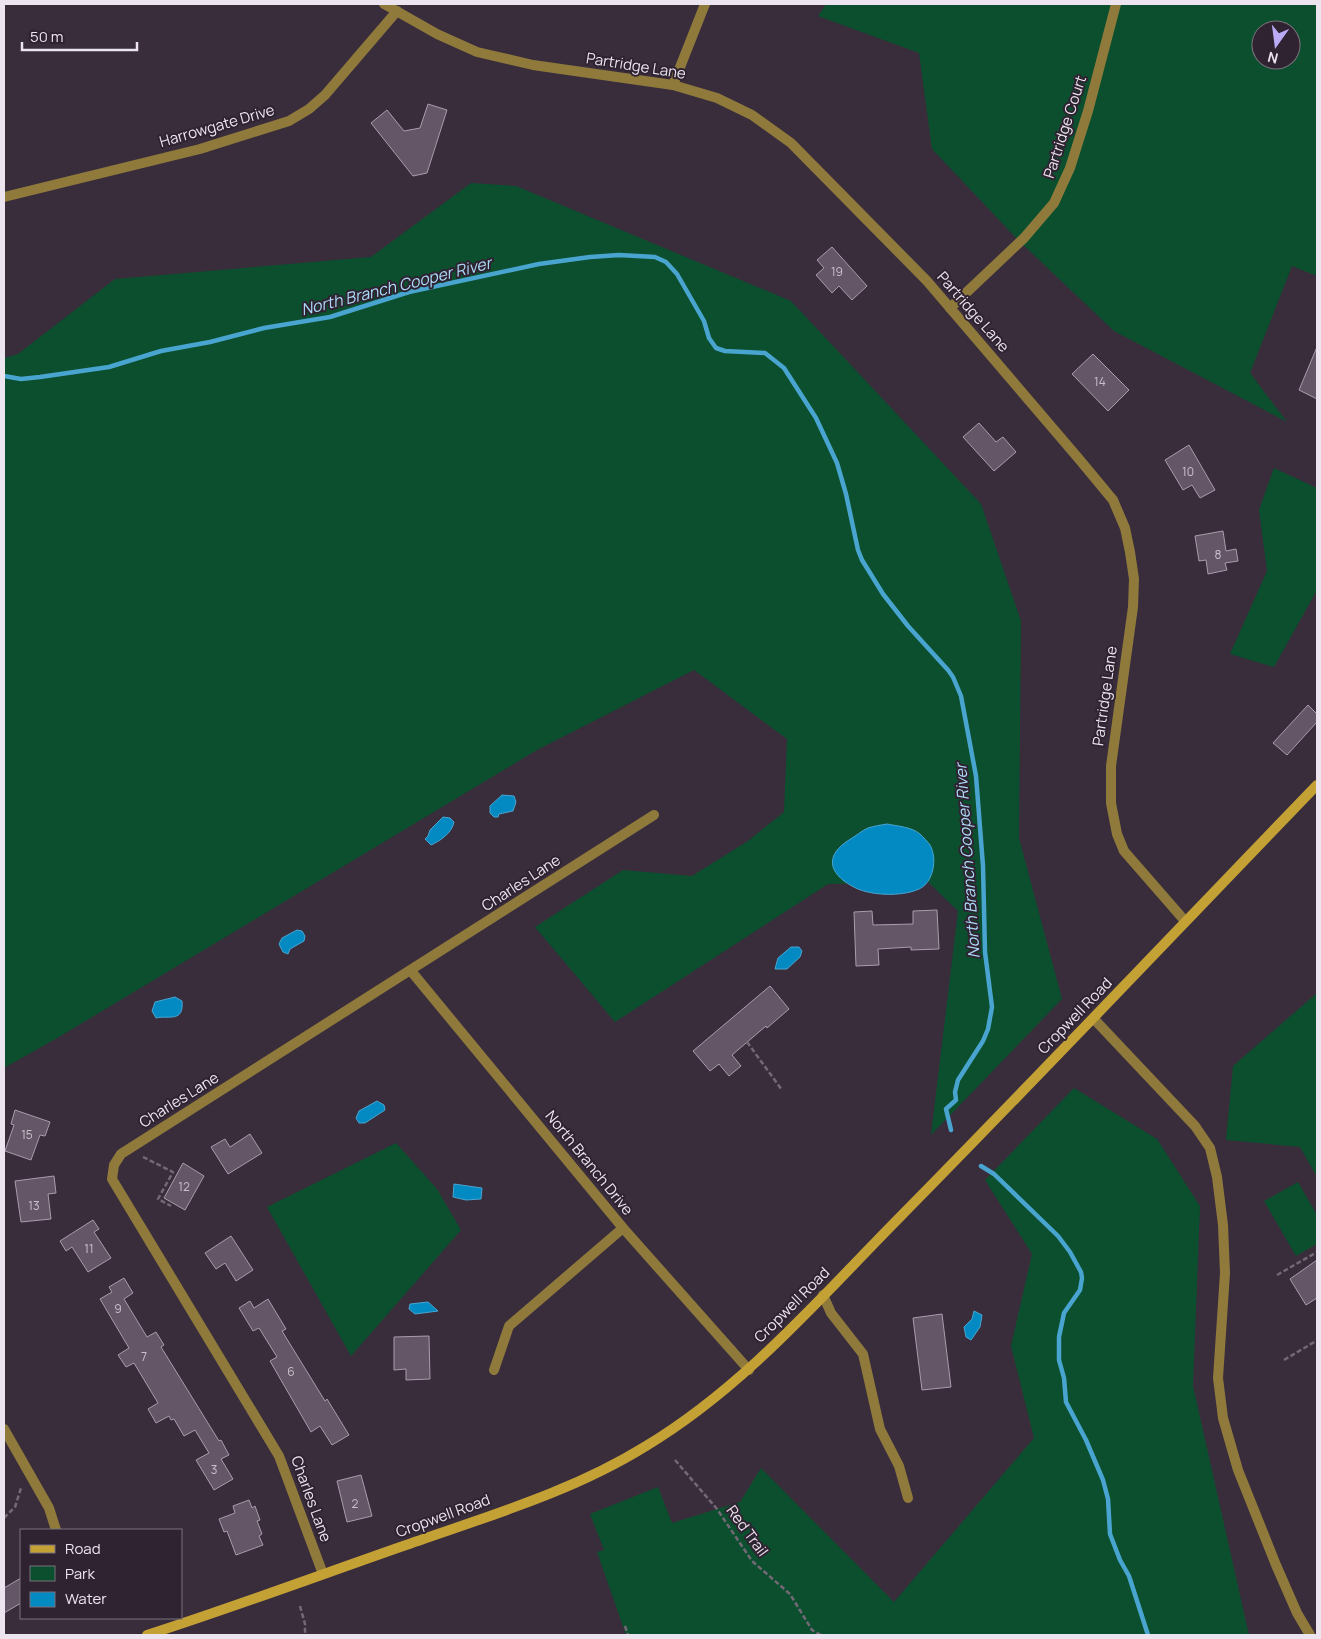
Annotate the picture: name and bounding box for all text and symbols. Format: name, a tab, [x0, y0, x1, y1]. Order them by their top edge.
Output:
scale bar	[22, 20, 138, 52]
north arrow	[1251, 20, 1301, 70]
text: 50 m	[30, 26, 64, 47]
street label: Partridge Lane	[585, 47, 688, 84]
text: N	[1266, 48, 1280, 69]
street label: Partridge Court	[1038, 73, 1091, 181]
street label: Harrowgate Drive	[157, 99, 277, 152]
water label: North Branch Cooper River	[299, 251, 496, 320]
house number: 19	[831, 263, 843, 280]
street label: Partridge Lane	[932, 267, 1014, 357]
house number: 14	[1094, 373, 1106, 390]
house number: 10	[1182, 463, 1194, 480]
house number: 8	[1215, 546, 1222, 563]
street label: Partridge Lane	[1087, 644, 1122, 747]
water label: North Branch Cooper River	[949, 761, 985, 959]
street label: Charles Lane	[477, 849, 564, 916]
street label: Cropwell Road	[1033, 973, 1117, 1059]
street label: Charles Lane	[135, 1067, 223, 1132]
street label: North Branch Drive	[541, 1106, 638, 1220]
house number: 15	[21, 1126, 33, 1143]
house number: 12	[178, 1178, 190, 1195]
house number: 13	[28, 1197, 40, 1214]
house number: 11	[84, 1240, 94, 1257]
street label: Cropwell Road	[749, 1262, 834, 1347]
house number: 9	[114, 1300, 122, 1317]
house number: 7	[141, 1348, 147, 1365]
house number: 6	[287, 1363, 295, 1380]
street label: Charles Lane	[286, 1453, 337, 1545]
house number: 3	[211, 1461, 217, 1478]
street label: Cropwell Road	[393, 1489, 493, 1542]
house number: 2	[352, 1495, 359, 1512]
street label: Red Trail	[722, 1501, 773, 1561]
legend	[20, 1529, 182, 1619]
text: Road	[65, 1538, 101, 1559]
text: Park	[65, 1563, 95, 1584]
text: Water	[65, 1588, 107, 1609]

